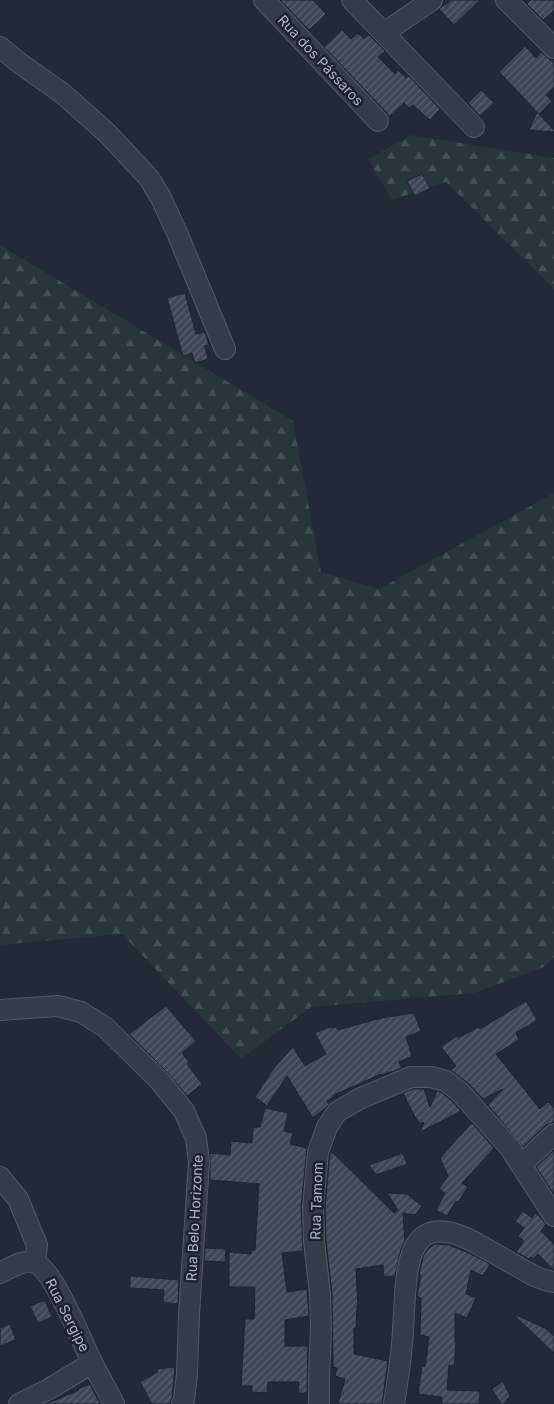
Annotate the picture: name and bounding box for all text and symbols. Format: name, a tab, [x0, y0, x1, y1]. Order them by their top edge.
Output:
street label: Rua dos Pássaros	[275, 11, 367, 109]
street label: Rua Belo Horizonte	[182, 1154, 206, 1282]
street label: Rua Tamom	[306, 1162, 326, 1240]
street label: Rua Sergipe	[42, 1276, 94, 1354]

